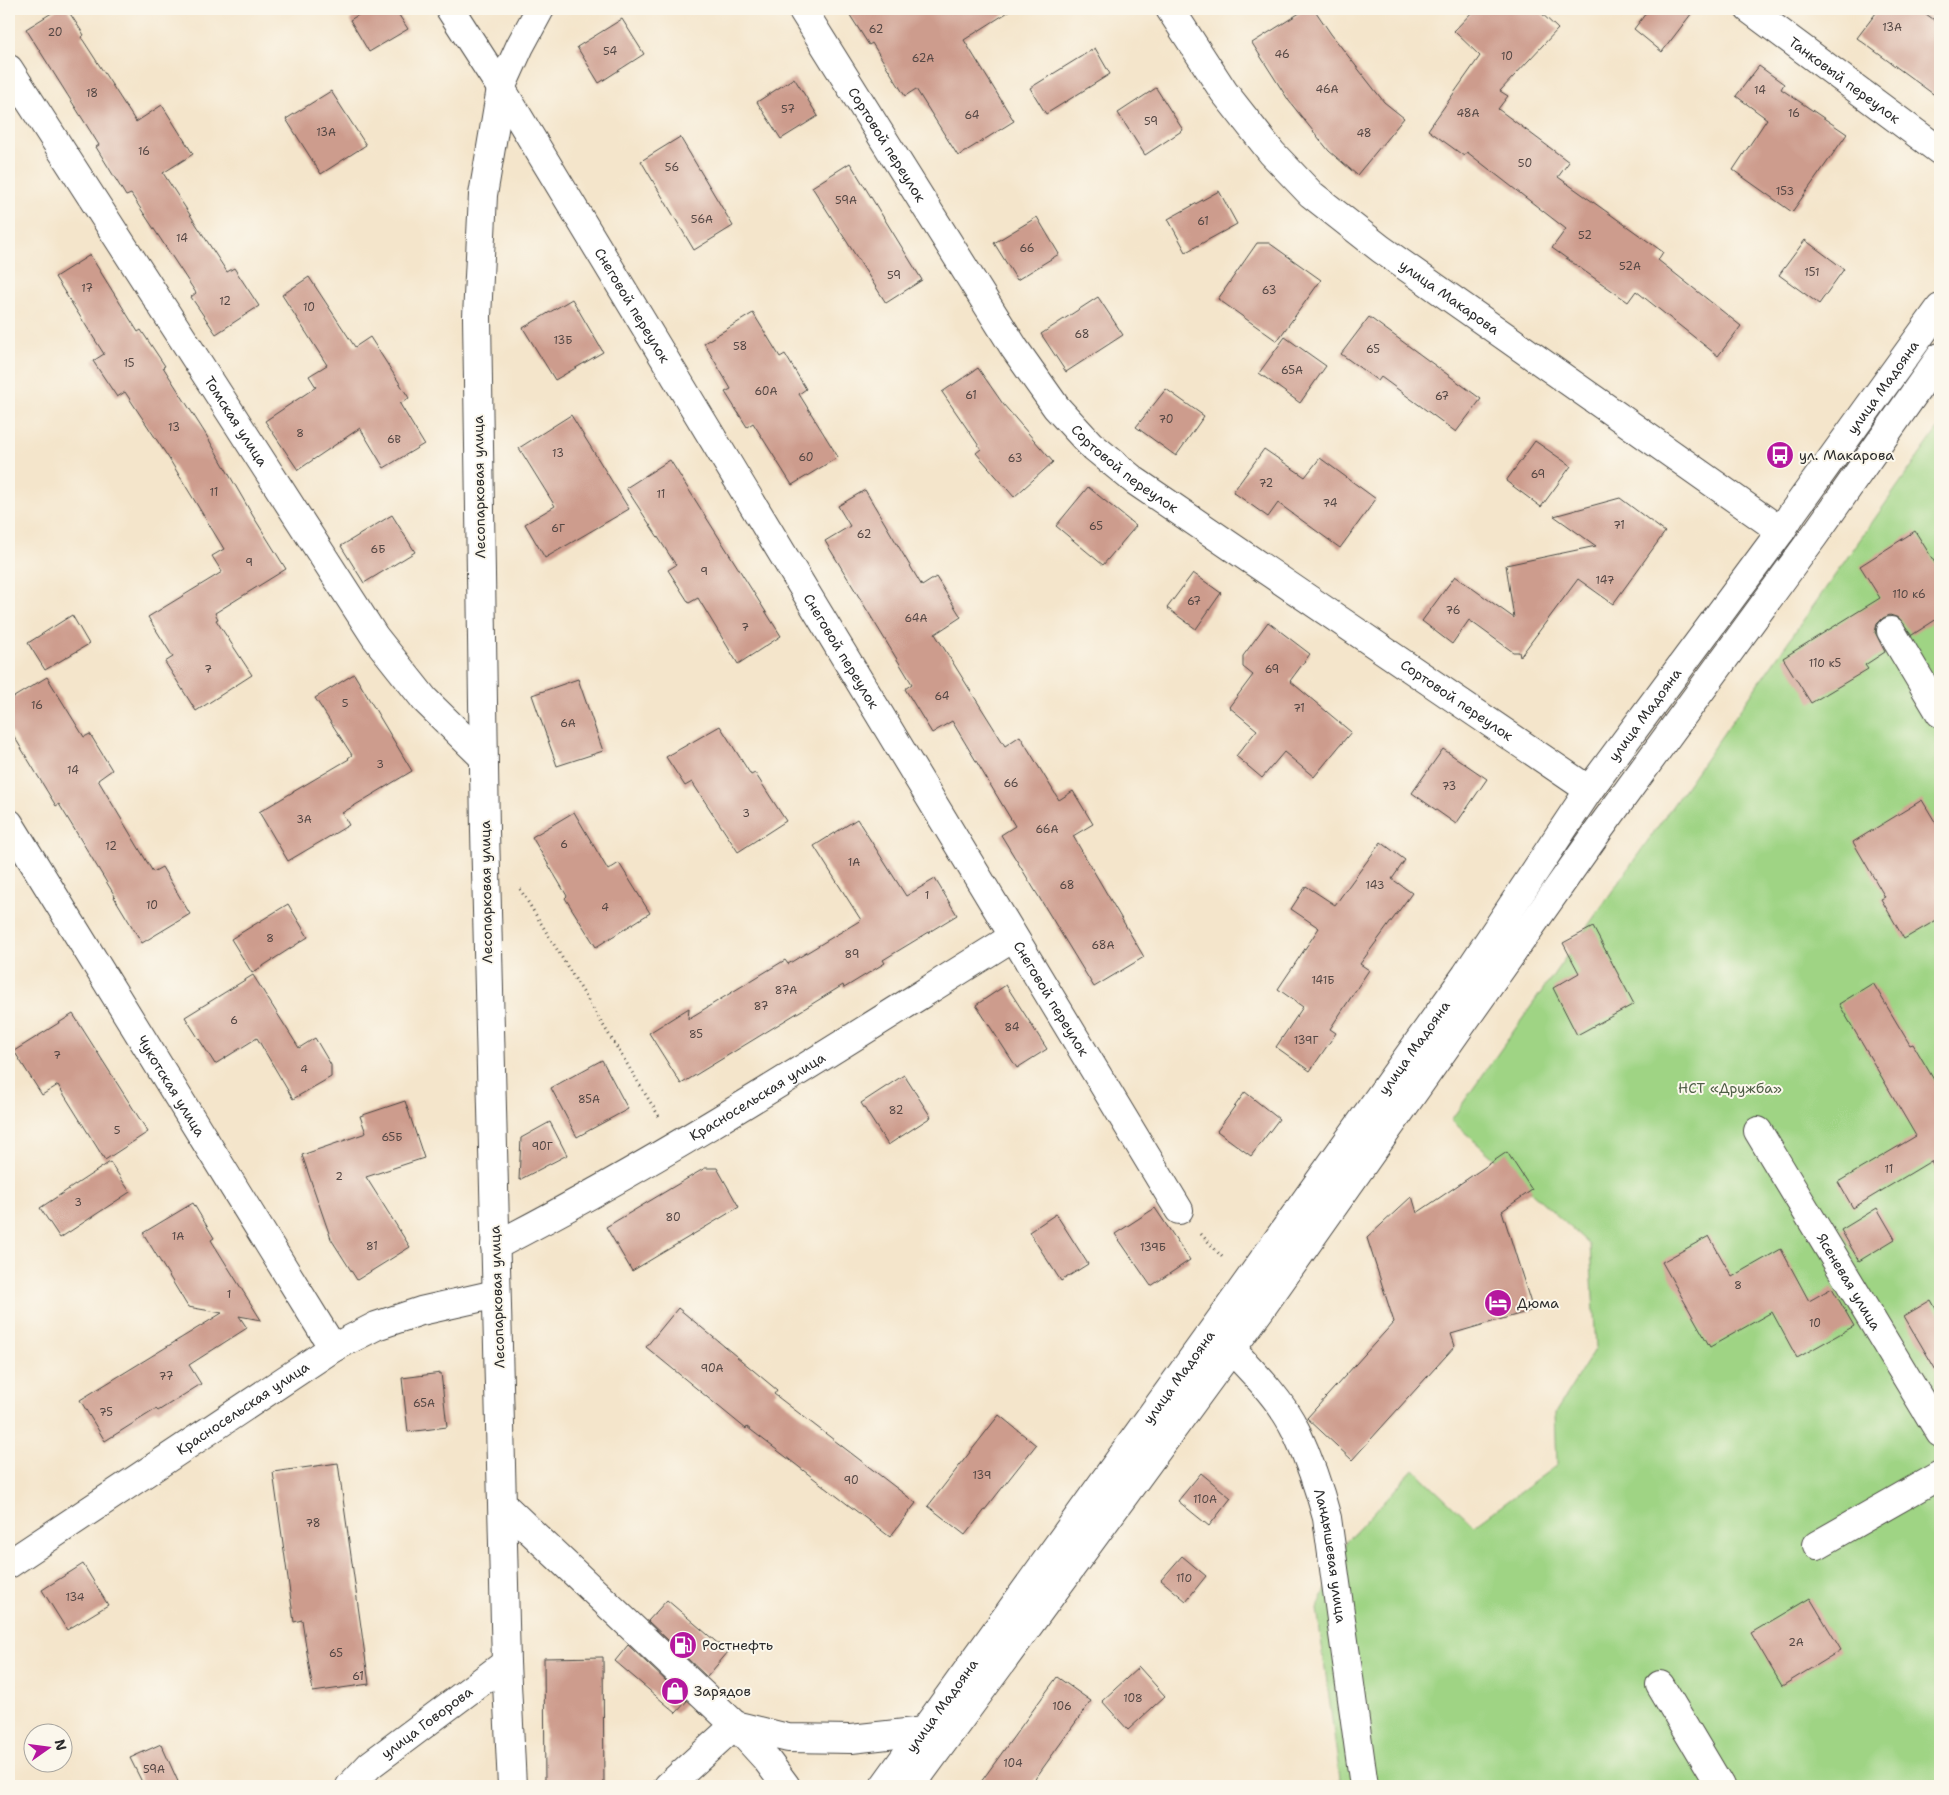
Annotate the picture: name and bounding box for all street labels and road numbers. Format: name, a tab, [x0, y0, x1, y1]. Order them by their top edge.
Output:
street label: Танковый переулок	[1785, 33, 1904, 128]
street label: Сортовой переулок	[844, 84, 930, 206]
street label: Снеговой переулок	[591, 244, 674, 367]
street label: улица Макарова	[1396, 256, 1503, 339]
street label: улица Мадояна	[1843, 337, 1923, 438]
street label: Томская улица	[200, 373, 272, 470]
street label: Лесопарковая улица	[469, 415, 489, 559]
street label: Сортовой переулок	[1067, 420, 1182, 517]
street label: Снеговой переулок	[800, 590, 883, 713]
street label: Сортовой переулок	[1397, 655, 1517, 745]
street label: улица Мадояна	[1604, 665, 1685, 765]
street label: Лесопарковая улица	[476, 820, 496, 964]
street label: Снеговой переулок	[1010, 938, 1093, 1060]
street label: улица Мадояна	[1375, 997, 1454, 1098]
street label: Чукотская улица	[133, 1032, 210, 1140]
street label: Красносельская улица	[686, 1048, 829, 1145]
street label: Лесопарковая улица	[485, 1225, 508, 1369]
street label: Ясеневая улица	[1813, 1230, 1885, 1334]
street label: улица Мадояна	[1139, 1327, 1219, 1428]
street label: Красносельская улица	[173, 1357, 313, 1459]
street label: Ландышевая улица	[1310, 1486, 1350, 1624]
street label: улица Мадояна	[902, 1655, 982, 1756]
street label: улица Говорова	[378, 1682, 476, 1762]

